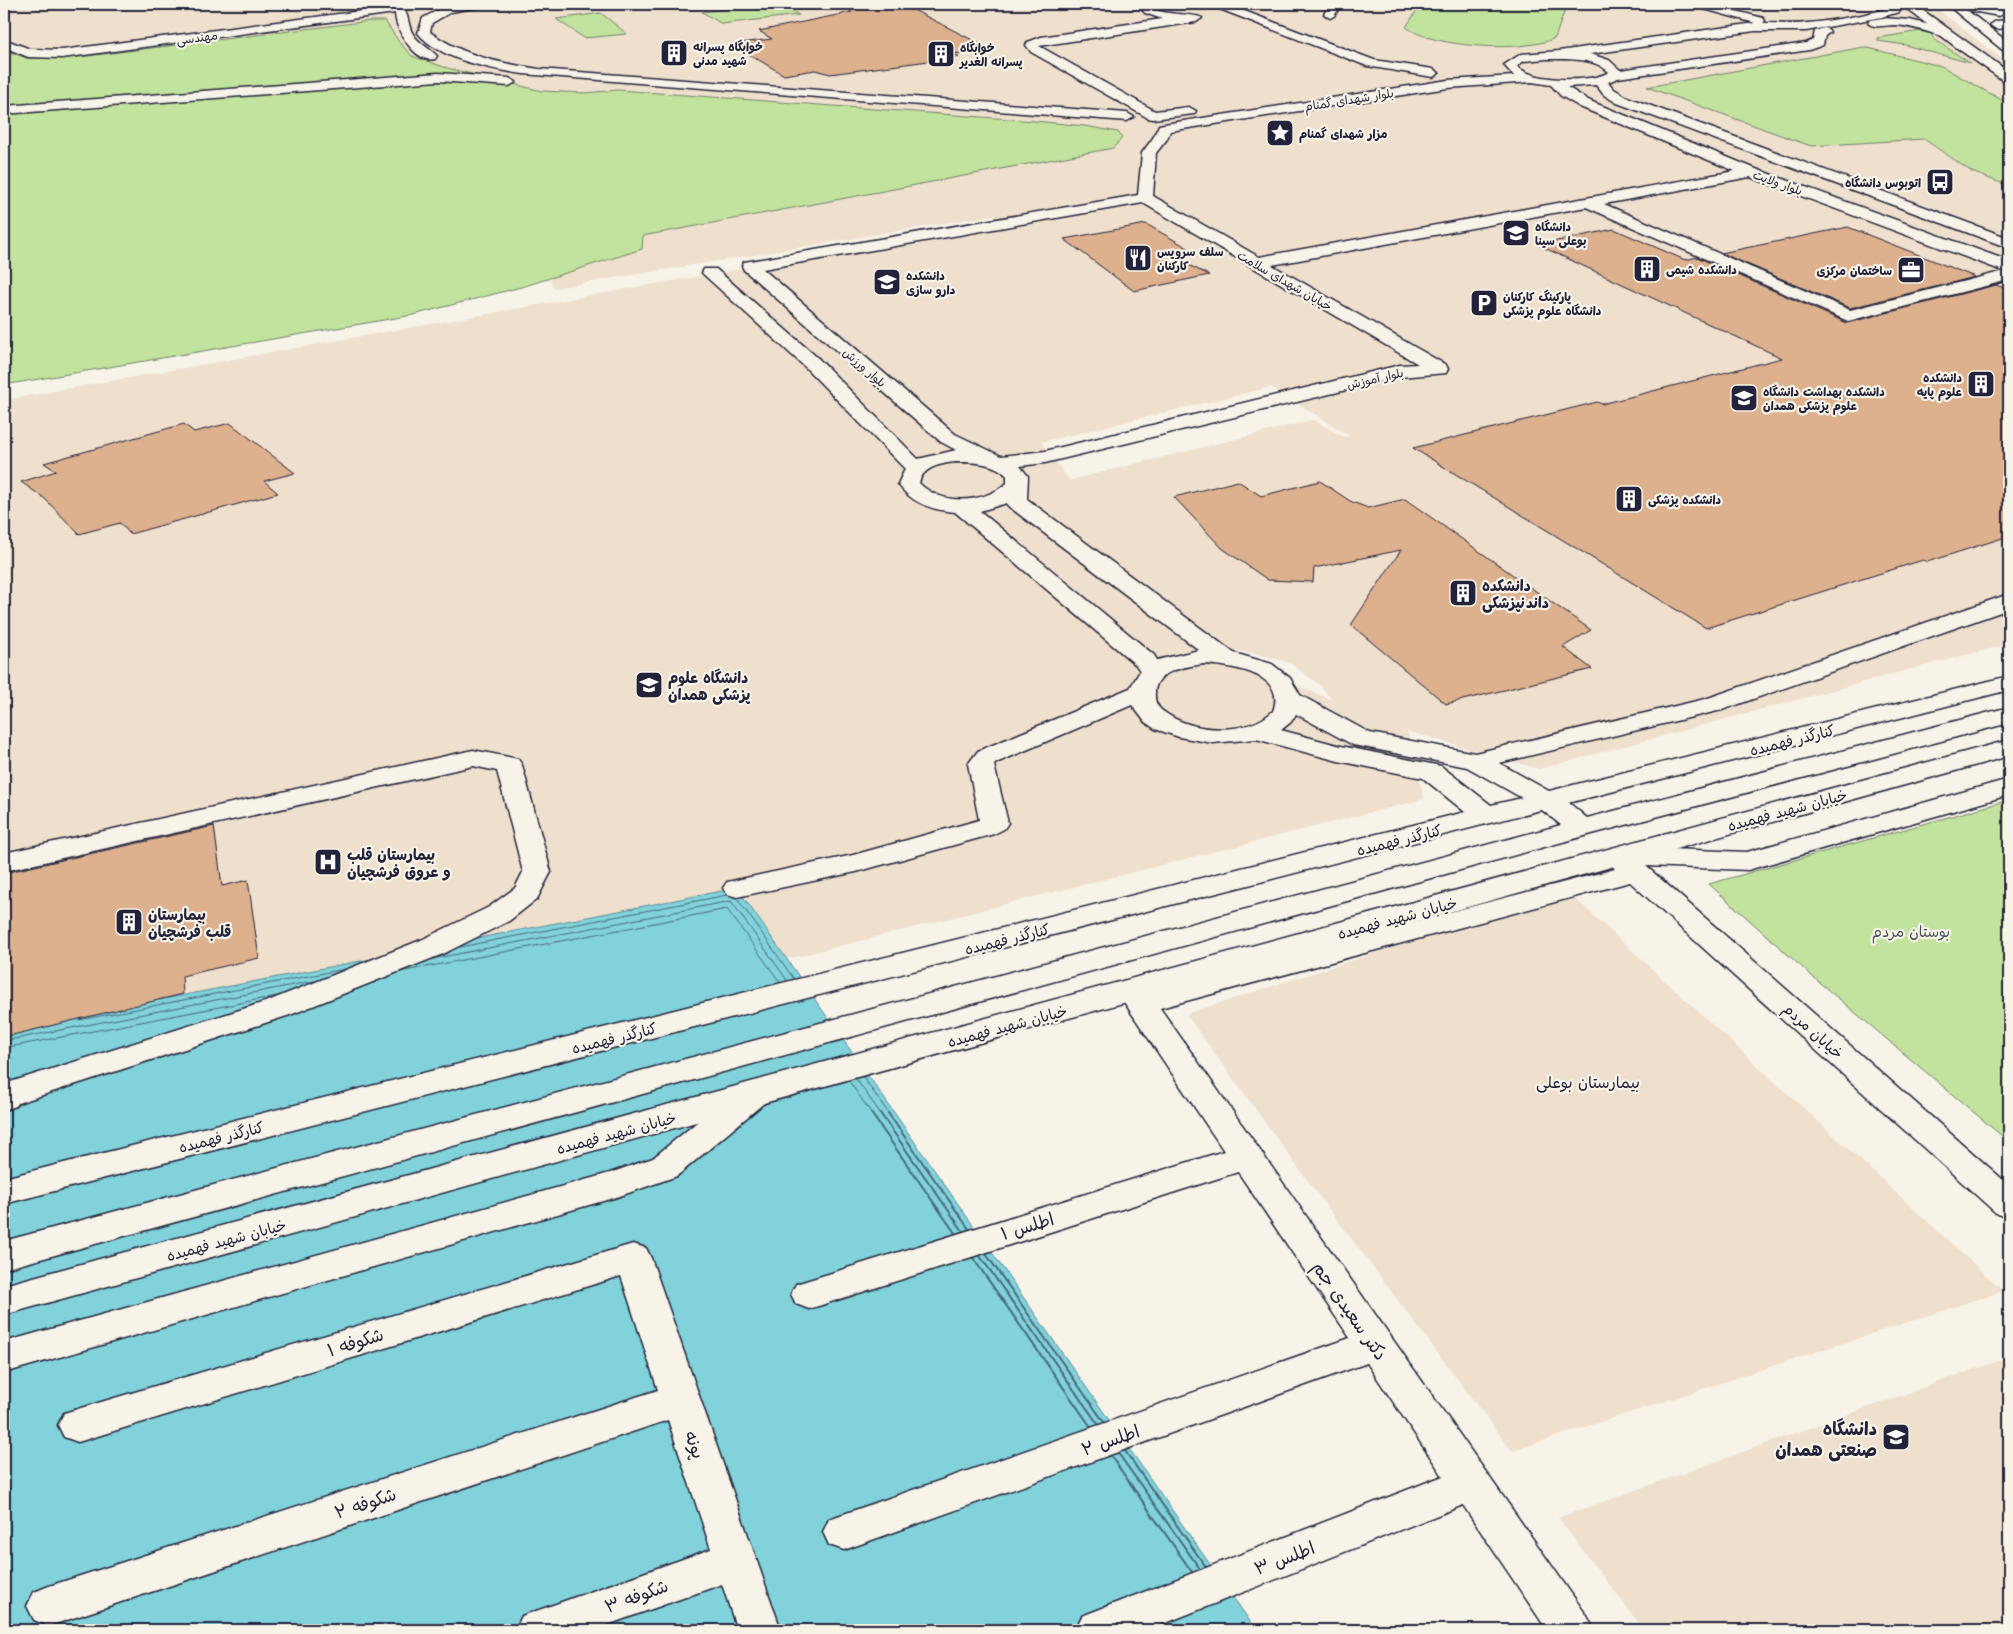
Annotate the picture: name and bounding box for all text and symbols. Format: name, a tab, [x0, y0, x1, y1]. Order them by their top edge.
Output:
street label: مهندسی	[175, 26, 219, 48]
place label: خوابگاه پسرانه شهید مدنی	[693, 37, 763, 69]
building icon: خوابگاه پسرانه شهید مدنی	[659, 38, 689, 68]
place label: خوابگاه پسرانه الغدیر	[959, 38, 1023, 70]
building icon: خوابگاه پسرانه الغدیر	[926, 39, 956, 69]
street label: بلوار شهدای گمنام	[1303, 83, 1395, 116]
place icon: مزار شهدای گمنام	[1265, 118, 1295, 148]
place label: مزار شهدای گمنام	[1299, 124, 1388, 143]
street label: بلوار ولایت	[1751, 165, 1805, 199]
bus stop icon: اتوبوس دانشگاه	[1925, 167, 1955, 197]
place label: اتوبوس دانشگاه	[1845, 173, 1921, 191]
place label: دانشگاه بوعلی سینا	[1535, 217, 1586, 249]
school or university icon: دانشگاه بوعلی سینا	[1501, 218, 1531, 248]
place label: سلف سرویس کارکنان	[1157, 242, 1224, 274]
restaurant icon: سلف سرویس کارکنان	[1123, 243, 1153, 273]
street label: خیابان شهدای سلامت	[1234, 245, 1336, 315]
building icon: دانشکده شیمی	[1632, 254, 1662, 284]
office icon: ساختمان مرکزی	[1896, 255, 1926, 285]
place label: دانشکده شیمی	[1666, 260, 1737, 278]
place label: ساختمان مرکزی	[1816, 261, 1892, 279]
place label: دانشکده دارو سازی	[906, 266, 955, 298]
school or university icon: دانشکده دارو سازی	[872, 267, 902, 297]
place label: پارکینگ کارکنان دانشگاه علوم پزشکی	[1503, 287, 1602, 320]
parking icon: پارکینگ کارکنان دانشگاه علوم پزشکی	[1469, 288, 1499, 318]
street label: بلوار ورزش	[839, 343, 891, 391]
street label: بلوار آموزش	[1345, 363, 1405, 393]
place label: دانشکده علوم پایه	[1917, 368, 1963, 401]
building icon: دانشکده علوم پایه	[1966, 369, 1996, 399]
place label: دانشکده بهداشت دانشگاه علوم پزشکی همدان	[1763, 382, 1885, 415]
school or university icon: دانشکده بهداشت دانشگاه علوم پزشکی همدان	[1729, 383, 1759, 413]
building icon: دانشکده پزشکی	[1614, 484, 1644, 514]
place label: دانشکده پزشکی	[1648, 490, 1722, 508]
place label: دانشکده داندنپزشکی	[1482, 573, 1549, 613]
building icon: دانشکده داندنپزشکی	[1448, 578, 1478, 608]
place label: دانشگاه علوم پزشکی همدان	[668, 665, 751, 705]
school or university icon: دانشگاه علوم پزشکی همدان	[634, 670, 664, 700]
street label: کنارگذر فهمیده	[1747, 717, 1837, 761]
street label: خیابان شهید فهمیده	[1725, 782, 1849, 836]
street label: کنارگذر فهمیده	[1354, 817, 1444, 861]
place label: بیمارستان قلب و عروق فرشچیان	[347, 842, 451, 882]
hospital icon: بیمارستان قلب و عروق فرشچیان	[313, 847, 343, 877]
street label: خیابان شهید فهمیده	[1335, 890, 1459, 944]
place label: بیمارستان قلب فرشچیان	[148, 902, 231, 942]
building icon: بیمارستان قلب فرشچیان	[114, 907, 144, 937]
street label: کنارگذر فهمیده	[962, 916, 1052, 960]
park label: بوستان مردم	[1872, 919, 1950, 944]
street label: خیابان مردم	[1777, 997, 1849, 1065]
street label: خیابان شهید فهمیده	[945, 998, 1069, 1052]
street label: کنارگذر فهمیده	[569, 1015, 659, 1059]
district label: بیمارستان بوعلی	[1536, 1069, 1640, 1093]
street label: خیابان شهید فهمیده	[554, 1105, 678, 1159]
street label: کنارگذر فهمیده	[176, 1114, 266, 1158]
street label: اطلس ۱	[997, 1204, 1057, 1246]
street label: خیابان شهید فهمیده	[164, 1212, 288, 1266]
street label: دکتر سعیدی جم	[1305, 1255, 1395, 1366]
street label: شکوفه ۱	[323, 1320, 387, 1362]
place label: دانشگاه صنعتی همدان	[1775, 1414, 1877, 1462]
street label: اطلس ۲	[1077, 1416, 1143, 1462]
school or university icon: دانشگاه صنعتی همدان	[1881, 1422, 1911, 1452]
street label: پونه	[679, 1426, 713, 1462]
street label: شکوفه ۲	[331, 1479, 399, 1525]
street label: اطلس ۳	[1250, 1533, 1318, 1581]
street label: شکوفه ۳	[600, 1571, 672, 1619]

